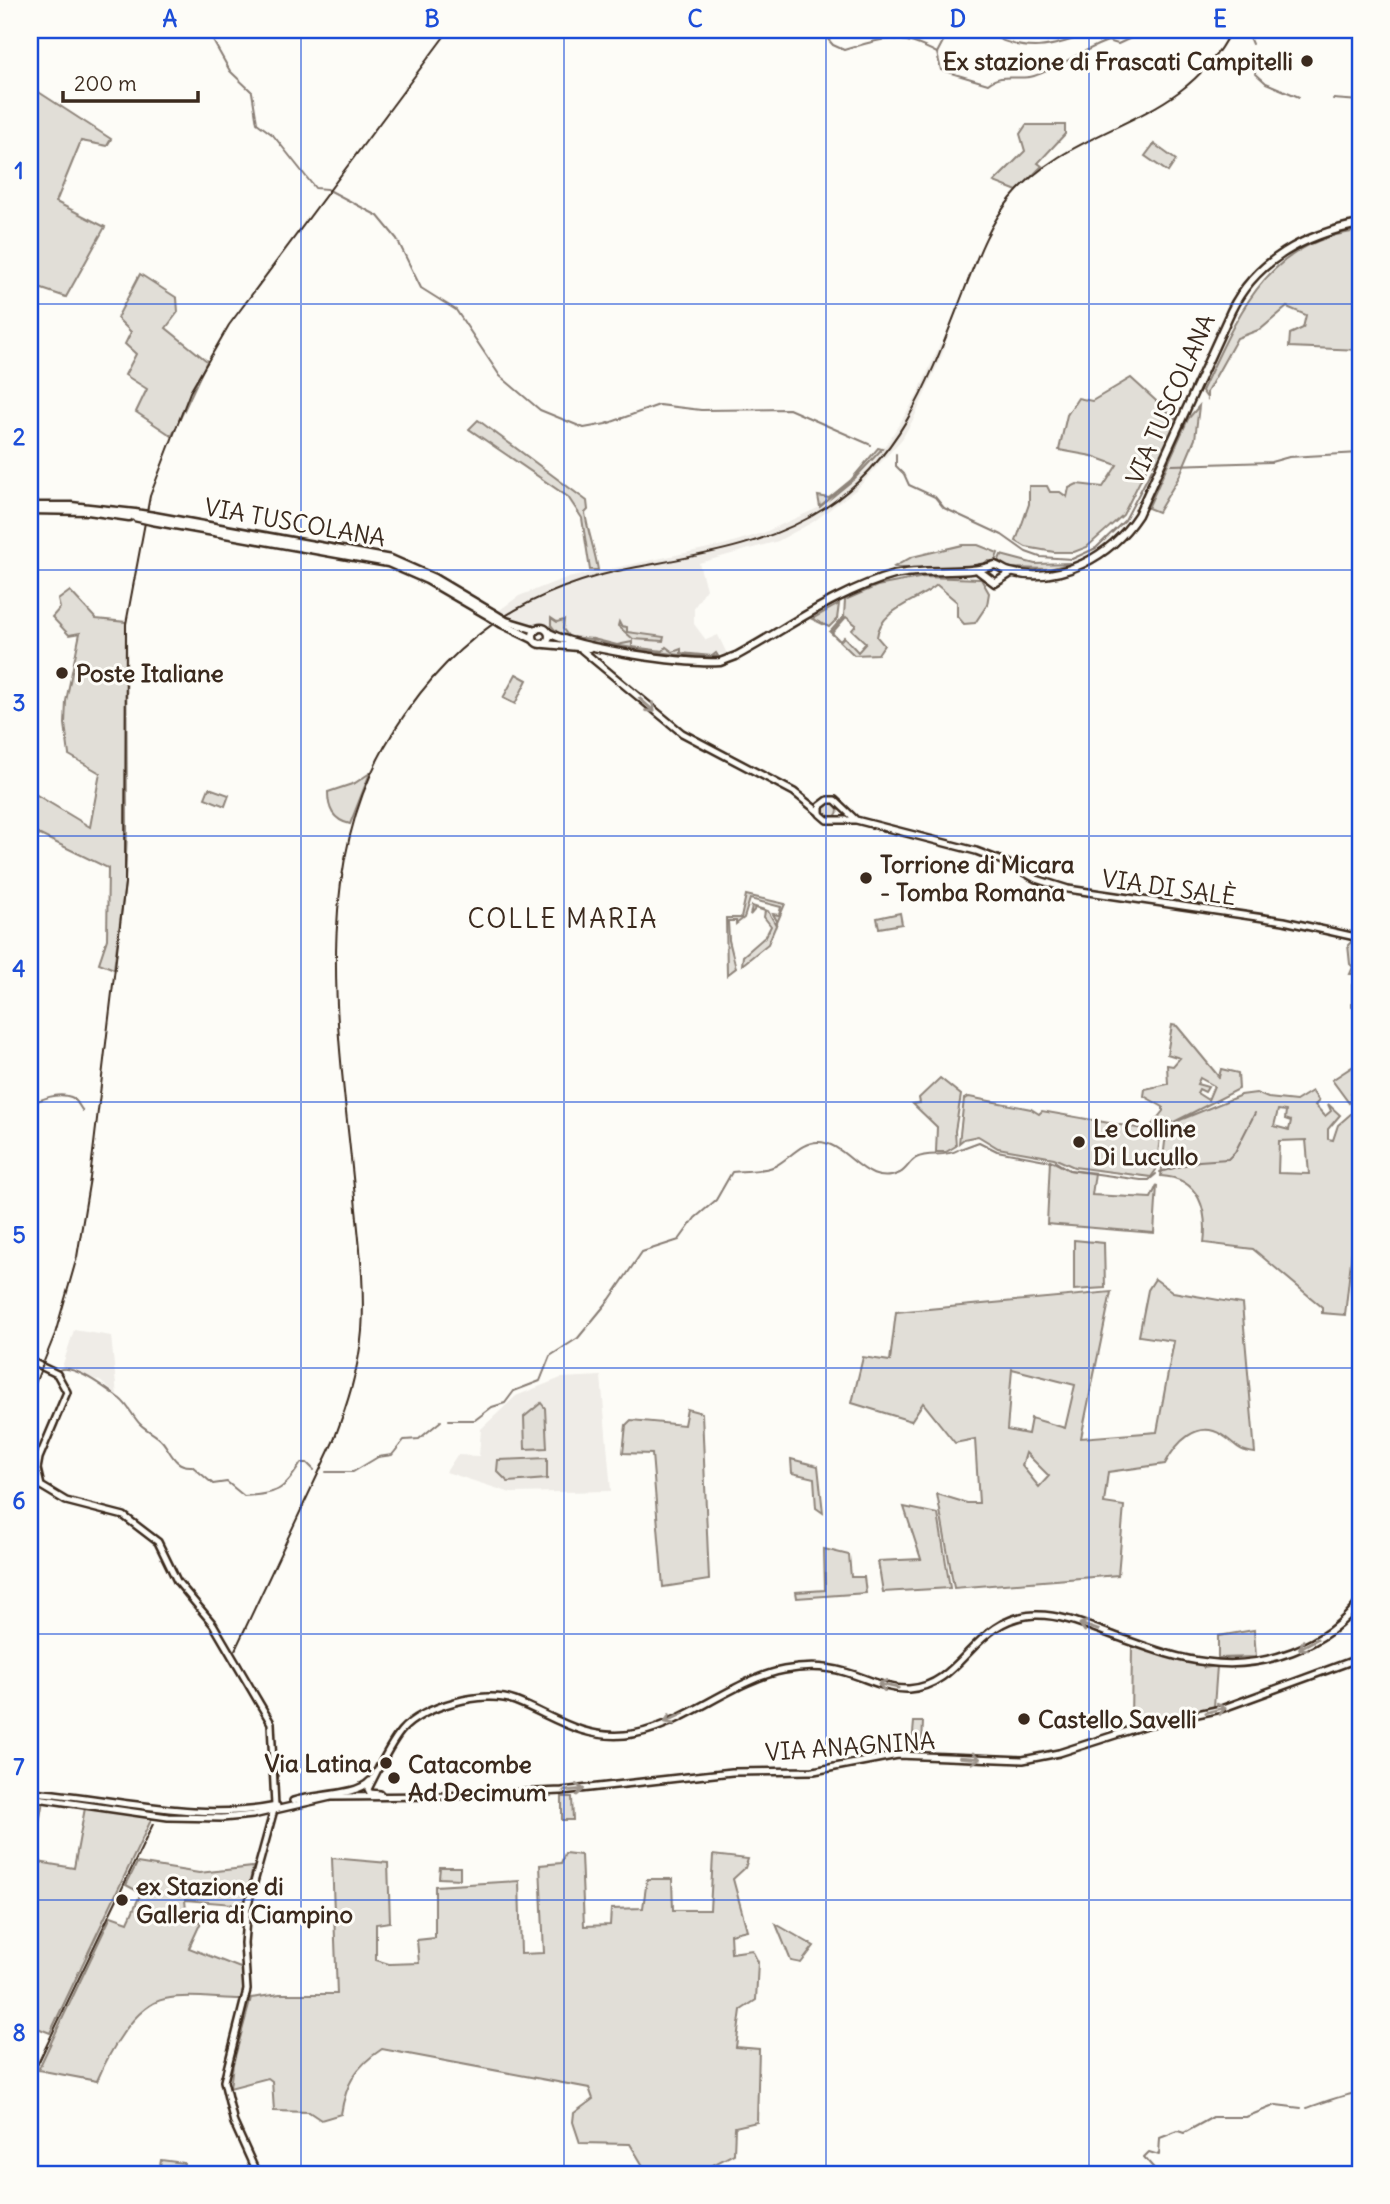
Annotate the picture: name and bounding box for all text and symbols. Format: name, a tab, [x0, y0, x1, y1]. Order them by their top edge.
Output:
text: A	[163, 4, 178, 33]
text: B	[424, 4, 440, 33]
text: C	[687, 4, 703, 33]
text: D	[950, 4, 966, 33]
text: E	[1213, 4, 1227, 33]
place label: Ex stazione di Frascati Campitelli	[943, 46, 1293, 76]
marker: Ex stazione di Frascati Campitelli	[1299, 53, 1315, 69]
scale bar	[63, 60, 198, 104]
text: 200 m	[74, 70, 137, 97]
text: 1	[14, 156, 24, 185]
street label: VIA TUSCOLANA	[1119, 309, 1221, 489]
text: 2	[13, 422, 26, 451]
street label: VIA TUSCOLANA	[202, 491, 388, 553]
place label: Poste Italiane	[76, 658, 224, 688]
marker: Poste Italiane	[54, 665, 70, 681]
text: 3	[12, 688, 26, 717]
one-way arrow	[638, 697, 656, 713]
place label: Torrione di Micara - Tomba Romana	[880, 849, 1075, 907]
street label: VIA DI SALÈ	[1100, 863, 1238, 911]
marker: Torrione di Micara - Tomba Romana	[858, 870, 874, 886]
district label: COLLE MARIA	[468, 902, 658, 935]
text: 4	[12, 954, 26, 983]
place label: Le Colline Di Lucullo	[1093, 1113, 1198, 1171]
marker: Le Colline Di Lucullo	[1071, 1134, 1087, 1150]
text: 5	[12, 1220, 26, 1249]
text: 6	[12, 1486, 26, 1515]
one-way arrow	[1079, 1620, 1101, 1632]
one-way arrow	[1299, 1637, 1319, 1651]
one-way arrow	[878, 1679, 900, 1692]
one-way arrow	[1204, 1703, 1226, 1716]
place label: Castello Savelli	[1038, 1704, 1197, 1734]
marker: Castello Savelli	[1016, 1711, 1032, 1727]
one-way arrow	[664, 1712, 685, 1725]
street label: VIA ANAGNINA	[764, 1725, 936, 1767]
place label: Via Latina	[265, 1748, 372, 1778]
place label: Catacombe Ad Decimum	[408, 1749, 547, 1807]
text: 7	[13, 1752, 25, 1781]
one-way arrow	[959, 1752, 981, 1765]
marker: Via Latina	[378, 1755, 394, 1771]
marker: Catacombe Ad Decimum	[386, 1770, 402, 1786]
one-way arrow	[562, 1783, 585, 1796]
place label: ex Stazione di Galleria di Ciampino	[136, 1871, 353, 1929]
marker: ex Stazione di Galleria di Ciampino	[114, 1892, 130, 1908]
text: 8	[12, 2018, 26, 2047]

